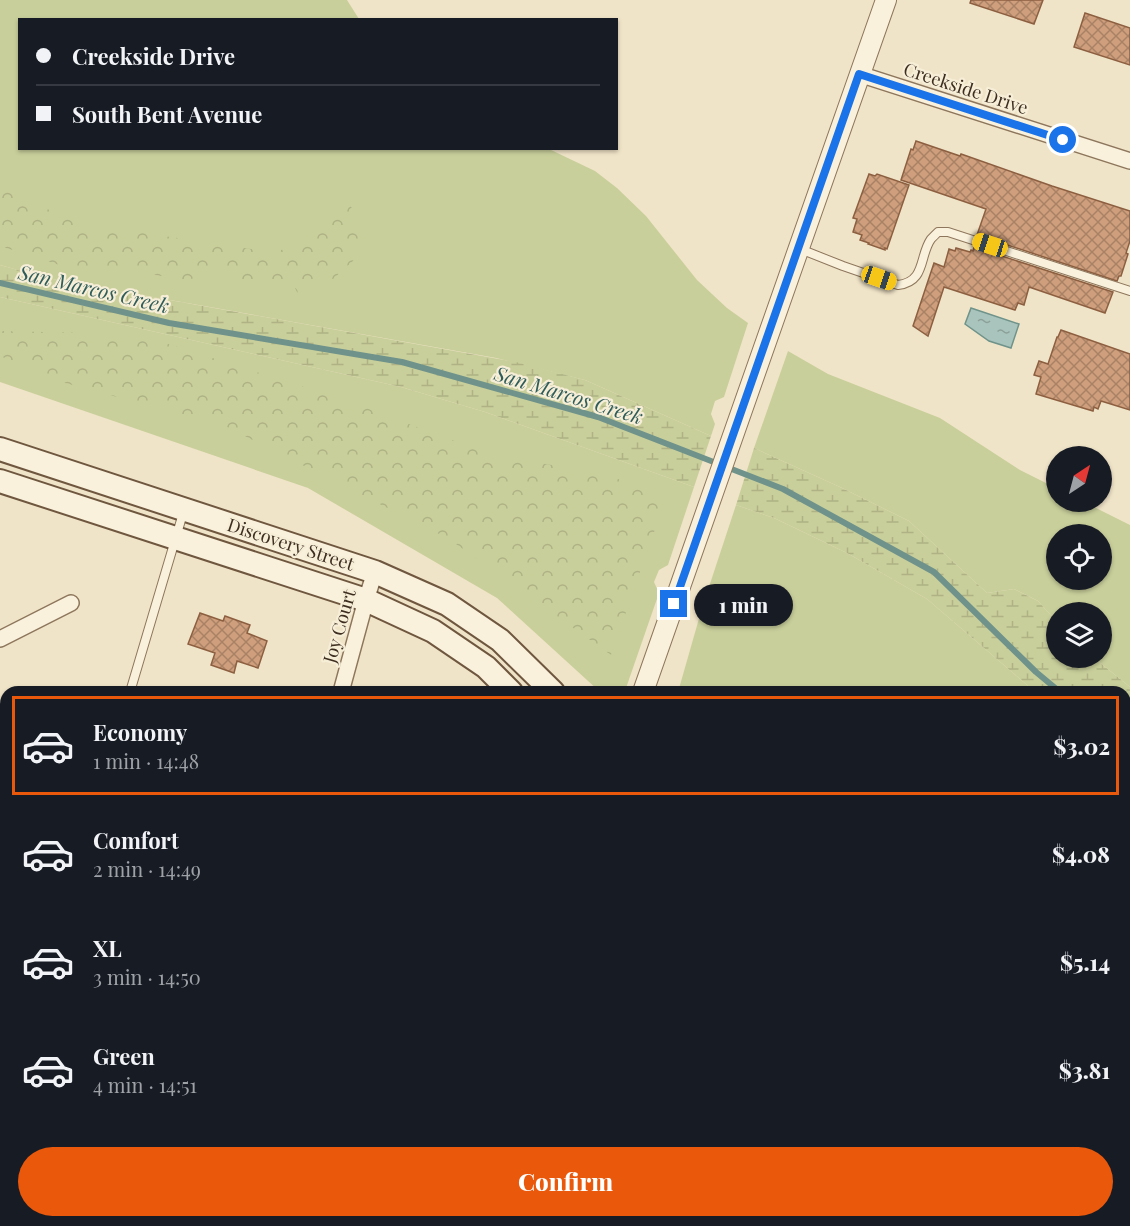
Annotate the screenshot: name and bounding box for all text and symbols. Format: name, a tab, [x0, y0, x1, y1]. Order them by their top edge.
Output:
text: Creekside Drive	[72, 41, 235, 71]
street label: Creekside Drive	[901, 57, 1031, 119]
text: South Bent Avenue	[72, 99, 262, 129]
route start	[1049, 126, 1076, 153]
car	[970, 231, 1010, 259]
water label: San Marcos Creek	[15, 257, 172, 318]
car	[859, 264, 899, 292]
water label: San Marcos Creek	[491, 358, 646, 429]
north arrow	[1046, 446, 1112, 512]
map controls	[1046, 446, 1112, 668]
street label: Discovery Street	[225, 512, 358, 576]
button: locate	[1046, 524, 1112, 590]
callout: 1 min	[695, 583, 794, 625]
street label: Joy Court	[317, 586, 361, 667]
route end	[660, 590, 687, 617]
text: 1 min	[719, 591, 768, 618]
button: layers	[1046, 602, 1112, 668]
text: Economy	[93, 717, 187, 747]
icon: car	[21, 719, 75, 773]
text: $3.02	[1054, 731, 1110, 761]
text: 1 min · 14:48	[93, 747, 199, 774]
text: Comfort	[93, 825, 179, 855]
icon: car	[21, 827, 75, 881]
text: $4.08	[1052, 839, 1110, 869]
text: 2 min · 14:49	[93, 855, 201, 882]
text: XL	[93, 933, 122, 963]
icon: car	[21, 935, 75, 989]
text: $5.14	[1060, 947, 1110, 977]
text: 3 min · 14:50	[93, 963, 201, 990]
text: Green	[93, 1041, 155, 1071]
icon: car	[21, 1043, 75, 1097]
text: $3.81	[1059, 1055, 1110, 1085]
text: 4 min · 14:51	[93, 1071, 197, 1098]
button: Confirm	[18, 1147, 1113, 1216]

